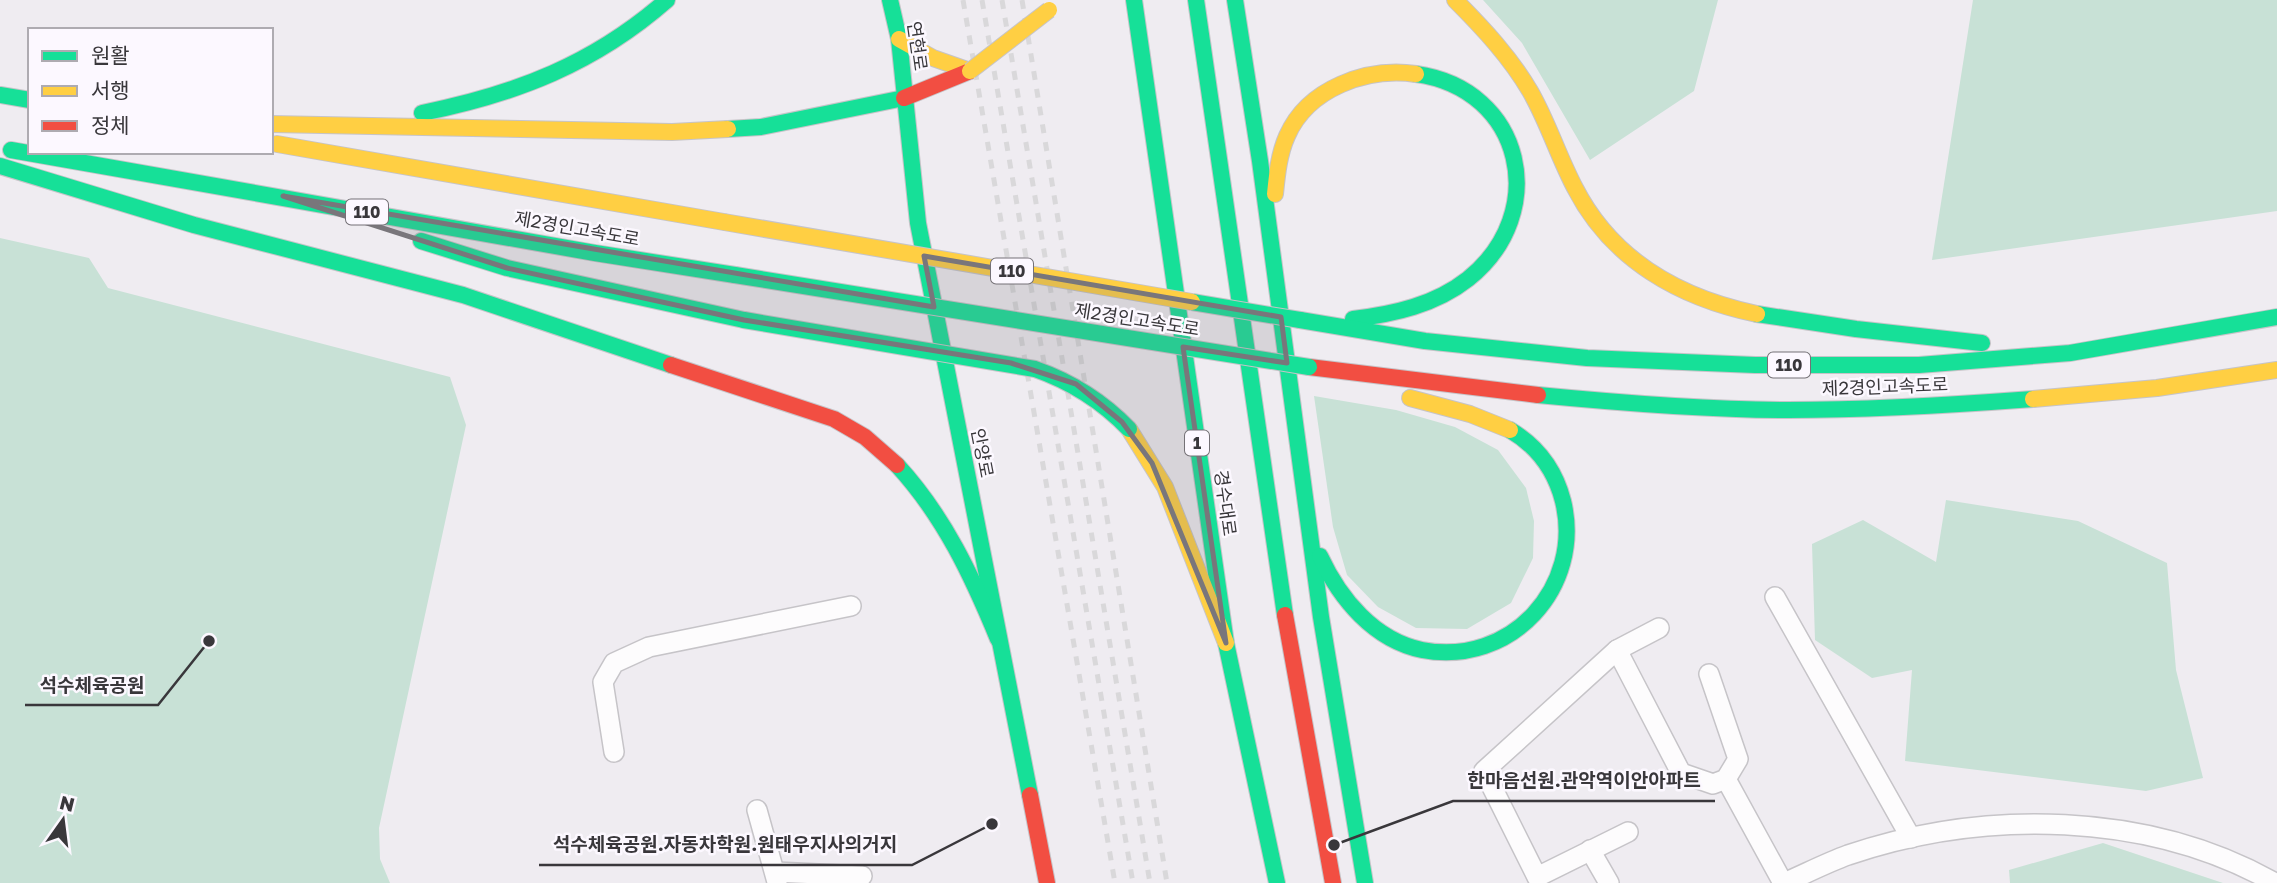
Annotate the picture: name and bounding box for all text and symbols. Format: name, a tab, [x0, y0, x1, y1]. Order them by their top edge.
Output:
street label: 연현로	[904, 20, 932, 72]
legend	[28, 28, 273, 154]
text: 원활	[91, 42, 130, 68]
text: 서행	[91, 77, 130, 103]
text: 정체	[91, 112, 130, 138]
road number: 110	[346, 200, 388, 224]
street label: 제2경인고속도로	[513, 206, 641, 250]
road number: 110	[991, 258, 1033, 284]
street label: 제2경인고속도로	[1073, 298, 1201, 340]
road number: 110	[1768, 352, 1810, 378]
street label: 제2경인고속도로	[1821, 373, 1948, 399]
street label: 안양로	[967, 426, 999, 479]
road number: 1	[1185, 430, 1209, 456]
street label: 경수대로	[1210, 469, 1241, 537]
callout: 석수체육공원	[25, 665, 158, 705]
text: 석수체육공원	[40, 673, 144, 696]
callout: 한마음선원.관악역이안아파트	[1453, 761, 1715, 801]
text: 한마음선원.관악역이안아파트	[1467, 768, 1701, 791]
north arrow	[28, 785, 98, 855]
text: N	[57, 790, 77, 816]
callout: 석수체육공원.자동차학원.원태우지사의거지	[539, 825, 912, 865]
text: 석수체육공원.자동차학원.원태우지사의거지	[553, 832, 897, 855]

